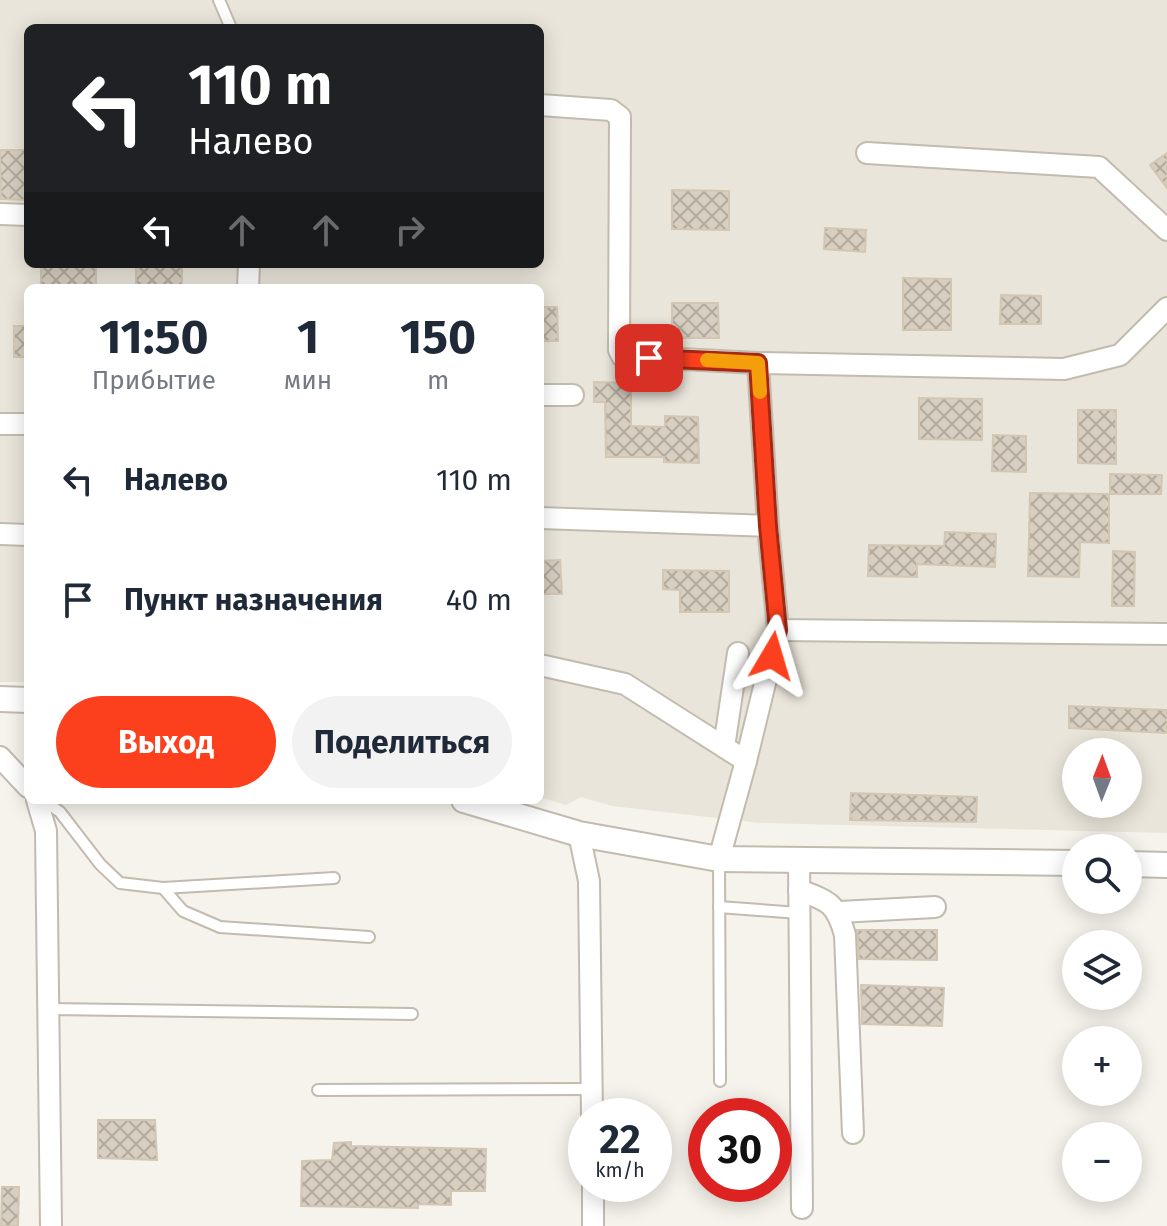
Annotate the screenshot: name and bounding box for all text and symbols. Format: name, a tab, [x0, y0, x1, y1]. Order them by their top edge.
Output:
text: 110 m	[188, 52, 332, 119]
icon: left	[56, 56, 160, 160]
text: Налево	[188, 120, 314, 164]
icon: left	[136, 208, 180, 252]
icon: ahead	[220, 208, 264, 252]
icon: ahead	[304, 208, 348, 252]
icon: right	[388, 208, 432, 252]
text: 11:50	[99, 308, 209, 366]
text: 1	[297, 308, 319, 366]
text: 150	[400, 308, 476, 366]
pin	[615, 324, 683, 392]
icon: arrive	[627, 336, 671, 380]
text: Прибытие	[92, 365, 216, 396]
text: мин	[284, 365, 332, 396]
text: m	[427, 365, 449, 396]
icon: left	[56, 458, 100, 502]
text: Налево	[124, 462, 228, 498]
text: 110 m	[436, 462, 512, 498]
icon: arrive	[56, 578, 100, 622]
text: Пункт назначения	[124, 582, 383, 618]
text: 40 m	[446, 582, 512, 618]
position arrow	[730, 614, 814, 698]
button: Выход	[56, 696, 276, 788]
button: Поделиться	[292, 696, 512, 788]
north arrow	[1062, 738, 1142, 818]
map controls	[1062, 738, 1142, 1202]
button: search	[1062, 834, 1142, 914]
button: layers	[1062, 930, 1142, 1010]
button: +	[1062, 1026, 1142, 1106]
speed limit sign: 30	[688, 1098, 792, 1202]
text: 22	[599, 1116, 641, 1164]
button: −	[1062, 1122, 1142, 1202]
text: km/h	[595, 1158, 645, 1182]

